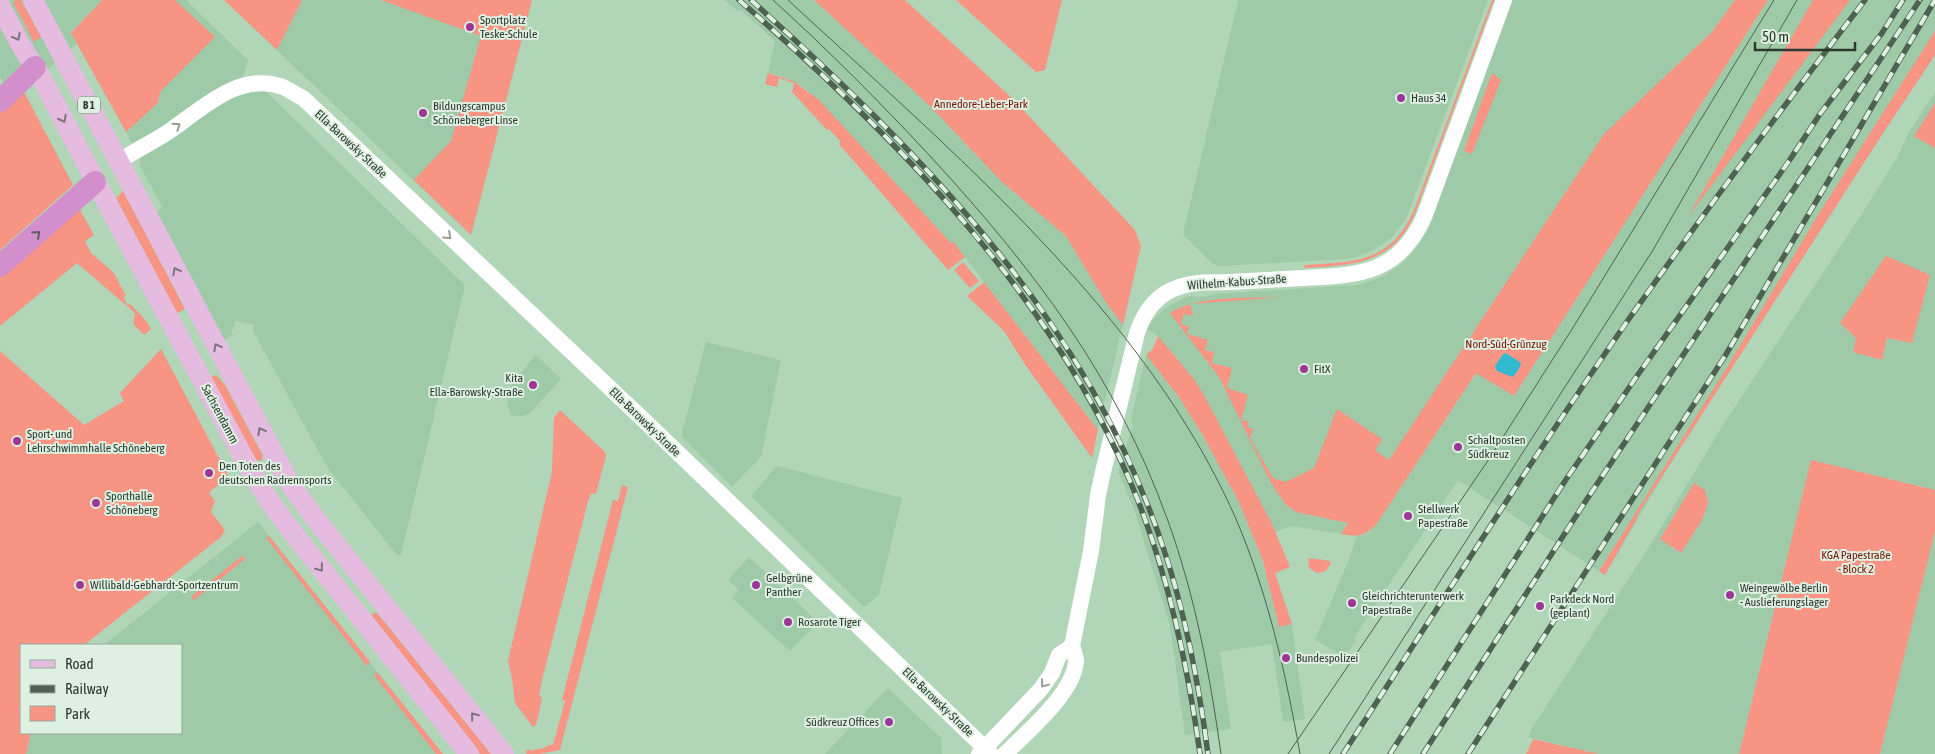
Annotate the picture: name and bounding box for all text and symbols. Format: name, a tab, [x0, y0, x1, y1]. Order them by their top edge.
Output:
place label: Sportplatz Teske-Schule	[480, 13, 537, 41]
scale bar	[1755, 20, 1855, 52]
marker: Sportplatz Teske-Schule	[464, 21, 476, 33]
text: 50 m	[1762, 28, 1789, 45]
one-way arrow	[10, 32, 20, 41]
place label: Haus 34	[1411, 91, 1447, 105]
marker: Haus 34	[1395, 92, 1407, 104]
road number: B 1	[78, 96, 100, 114]
park label: Annedore-Leber-Park	[934, 97, 1029, 111]
place label: Bildungscampus Schöneberger Linse	[433, 99, 518, 127]
street label: Ella-Barowsky-Straße	[312, 107, 390, 181]
marker: Bildungscampus Schöneberger Linse	[417, 107, 429, 119]
one-way arrow	[57, 113, 67, 122]
one-way arrow	[171, 123, 181, 132]
one-way arrow	[443, 230, 452, 239]
one-way arrow	[31, 231, 40, 240]
one-way arrow	[172, 267, 182, 276]
street label: Wilhelm-Kabus-Straße	[1187, 272, 1287, 292]
park label: Nord-Süd-Grünzug	[1465, 337, 1547, 351]
one-way arrow	[213, 343, 223, 352]
place label: FitX	[1314, 362, 1331, 376]
marker: FitX	[1298, 363, 1310, 375]
place label: Kita Ella-Barowsky-Straße	[430, 371, 523, 399]
marker: Kita Ella-Barowsky-Straße	[527, 379, 539, 391]
street label: Sachsendamm	[199, 382, 241, 446]
street label: Ella-Barowsky-Straße	[607, 385, 683, 459]
place label: Sport- und Lehrschwimmhalle Schöneberg	[27, 427, 165, 455]
one-way arrow	[257, 427, 267, 436]
place label: Schaltposten Südkreuz	[1468, 433, 1526, 461]
marker: Sport- und Lehrschwimmhalle Schöneberg	[11, 435, 23, 447]
marker: Schaltposten Südkreuz	[1452, 441, 1464, 453]
place label: Den Toten des deutschen Radrennsports	[219, 459, 331, 487]
marker: Den Toten des deutschen Radrennsports	[203, 467, 215, 479]
place label: Sporthalle Schöneberg	[106, 489, 159, 517]
marker: Sporthalle Schöneberg	[90, 497, 102, 509]
place label: Stellwerk Papestraße	[1418, 502, 1468, 530]
marker: Stellwerk Papestraße	[1402, 510, 1414, 522]
park label: KGA Papestraße - Block 2	[1821, 548, 1891, 576]
one-way arrow	[315, 562, 324, 571]
place label: Gelbgrüne Panther	[766, 571, 812, 599]
place label: Willibald-Gebhardt-Sportzentrum	[90, 578, 238, 592]
marker: Willibald-Gebhardt-Sportzentrum	[74, 579, 86, 591]
marker: Gelbgrüne Panther	[750, 579, 762, 591]
place label: Weingewölbe Berlin - Auslieferungslager	[1740, 581, 1828, 609]
place label: Gleichrichterunterwerk Papestraße	[1362, 589, 1465, 617]
marker: Weingewölbe Berlin - Auslieferungslager	[1724, 589, 1736, 601]
place label: Parkdeck Nord (geplant)	[1550, 592, 1614, 620]
marker: Gleichrichterunterwerk Papestraße	[1346, 597, 1358, 609]
marker: Parkdeck Nord (geplant)	[1534, 600, 1546, 612]
place label: Rosarote Tiger	[798, 615, 861, 629]
marker: Rosarote Tiger	[782, 616, 794, 628]
legend	[20, 644, 182, 734]
place label: Bundespolizei	[1296, 651, 1358, 665]
marker: Bundespolizei	[1280, 652, 1292, 664]
text: Road	[65, 655, 94, 672]
street label: Ella-Barowsky-Straße	[900, 665, 976, 739]
one-way arrow	[1041, 678, 1050, 688]
text: Railway	[65, 680, 109, 697]
text: Park	[65, 705, 90, 722]
one-way arrow	[471, 713, 479, 722]
place label: Südkreuz Offices	[806, 715, 879, 729]
marker: Südkreuz Offices	[883, 716, 895, 728]

